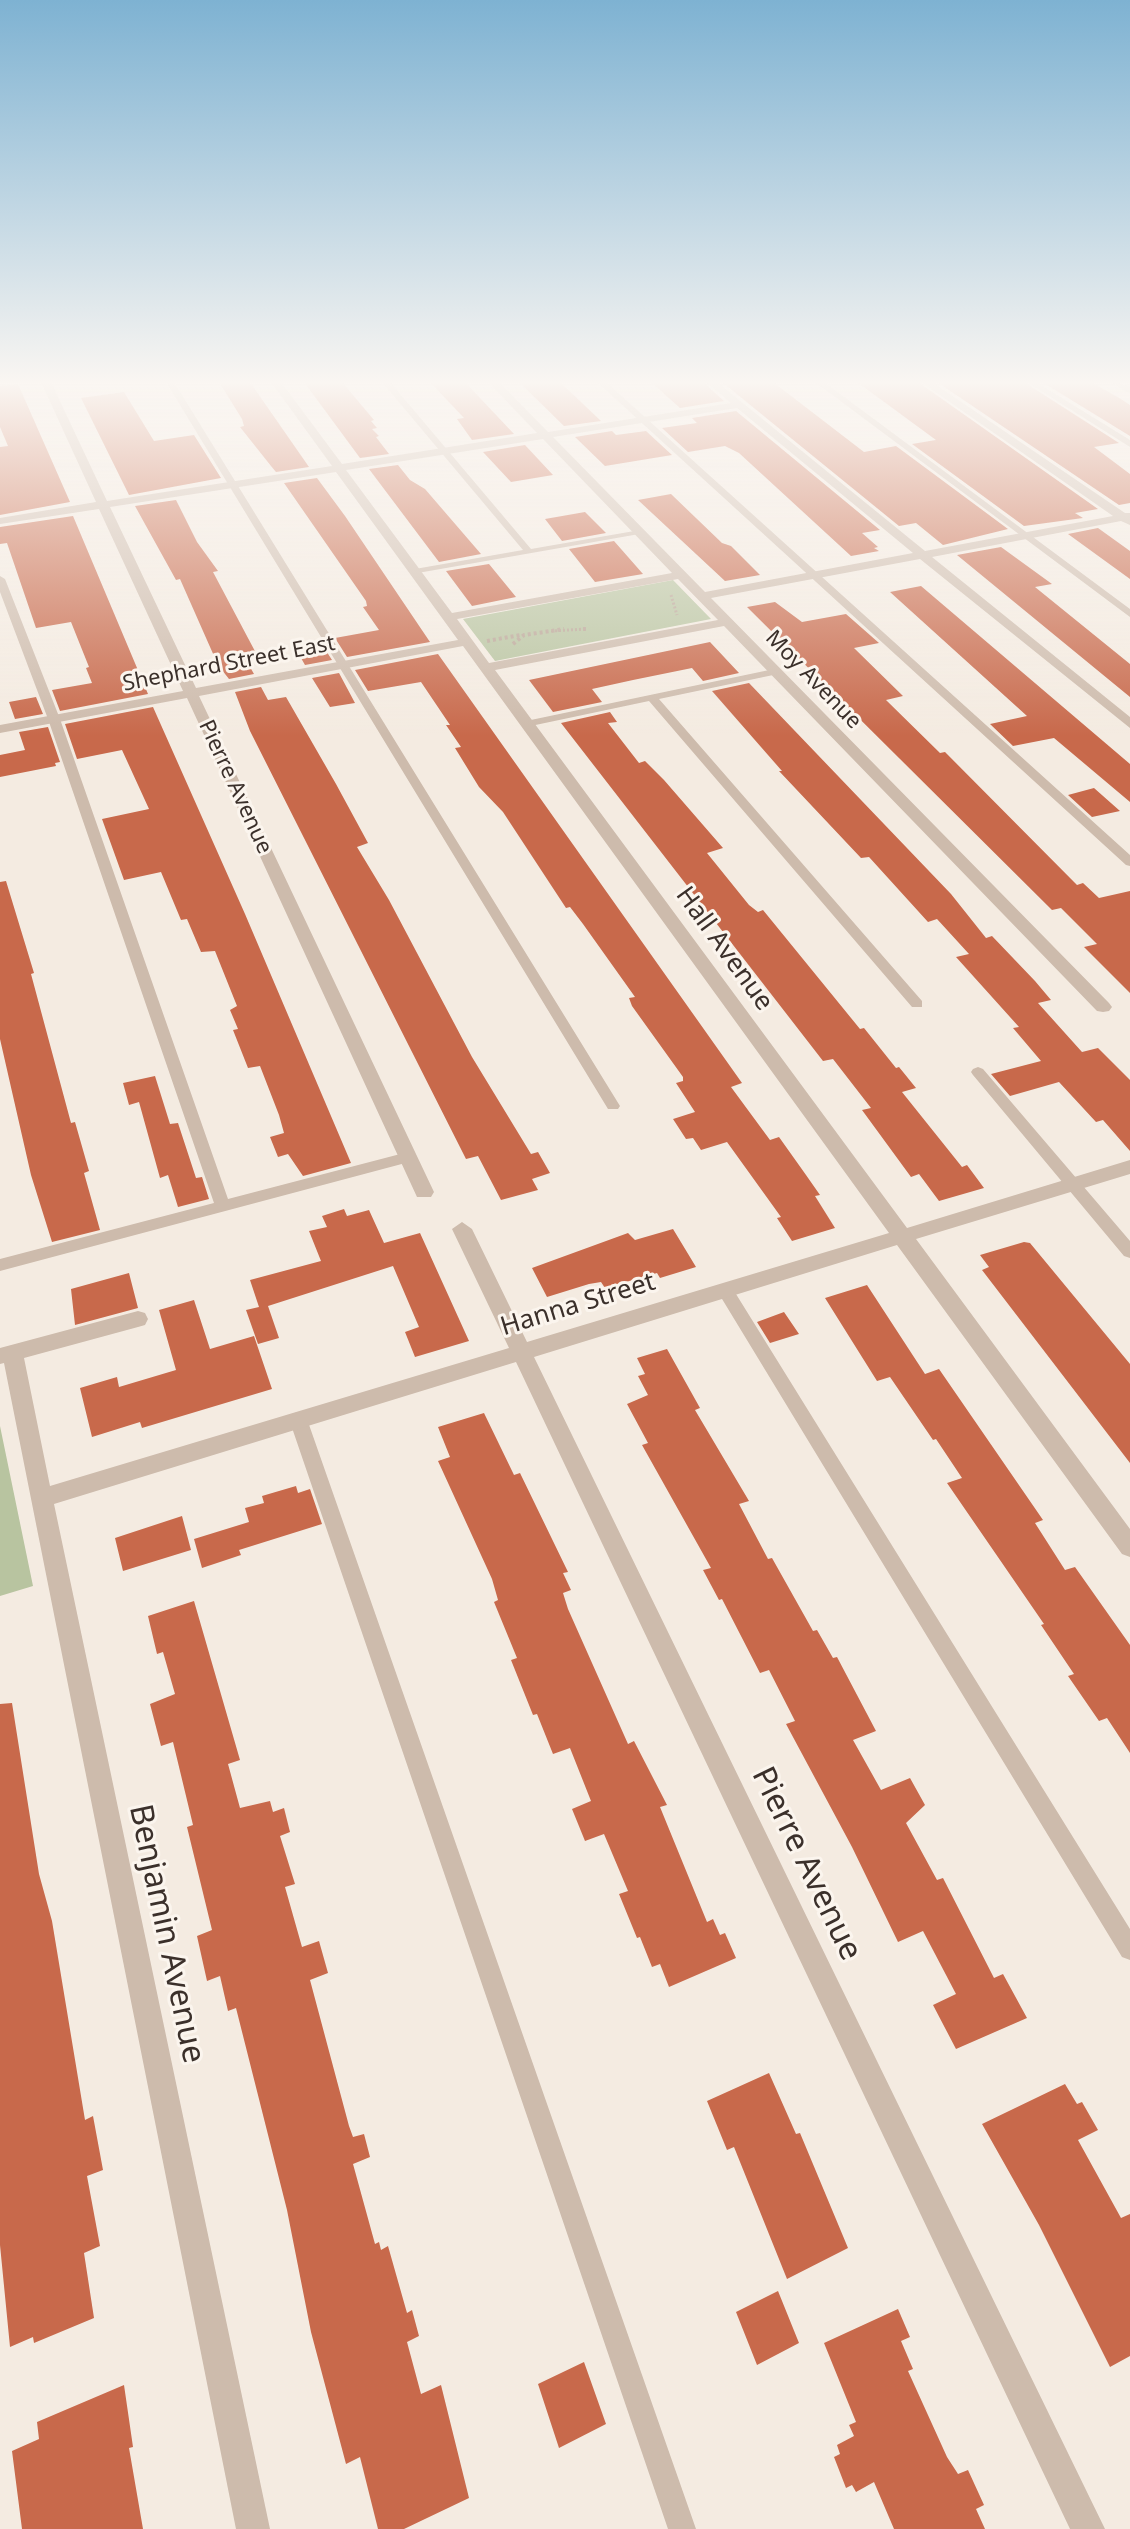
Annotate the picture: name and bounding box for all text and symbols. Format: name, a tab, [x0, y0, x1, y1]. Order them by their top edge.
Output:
street label: Moy Avenue	[759, 625, 867, 735]
street label: Shephard Street East	[121, 630, 337, 698]
street label: Pierre Avenue	[193, 716, 277, 858]
street label: Hall Avenue	[669, 881, 779, 1017]
street label: Hanna Street	[497, 1267, 659, 1343]
street label: Pierre Avenue	[743, 1761, 869, 1967]
street label: Benjamin Avenue	[120, 1801, 212, 2067]

